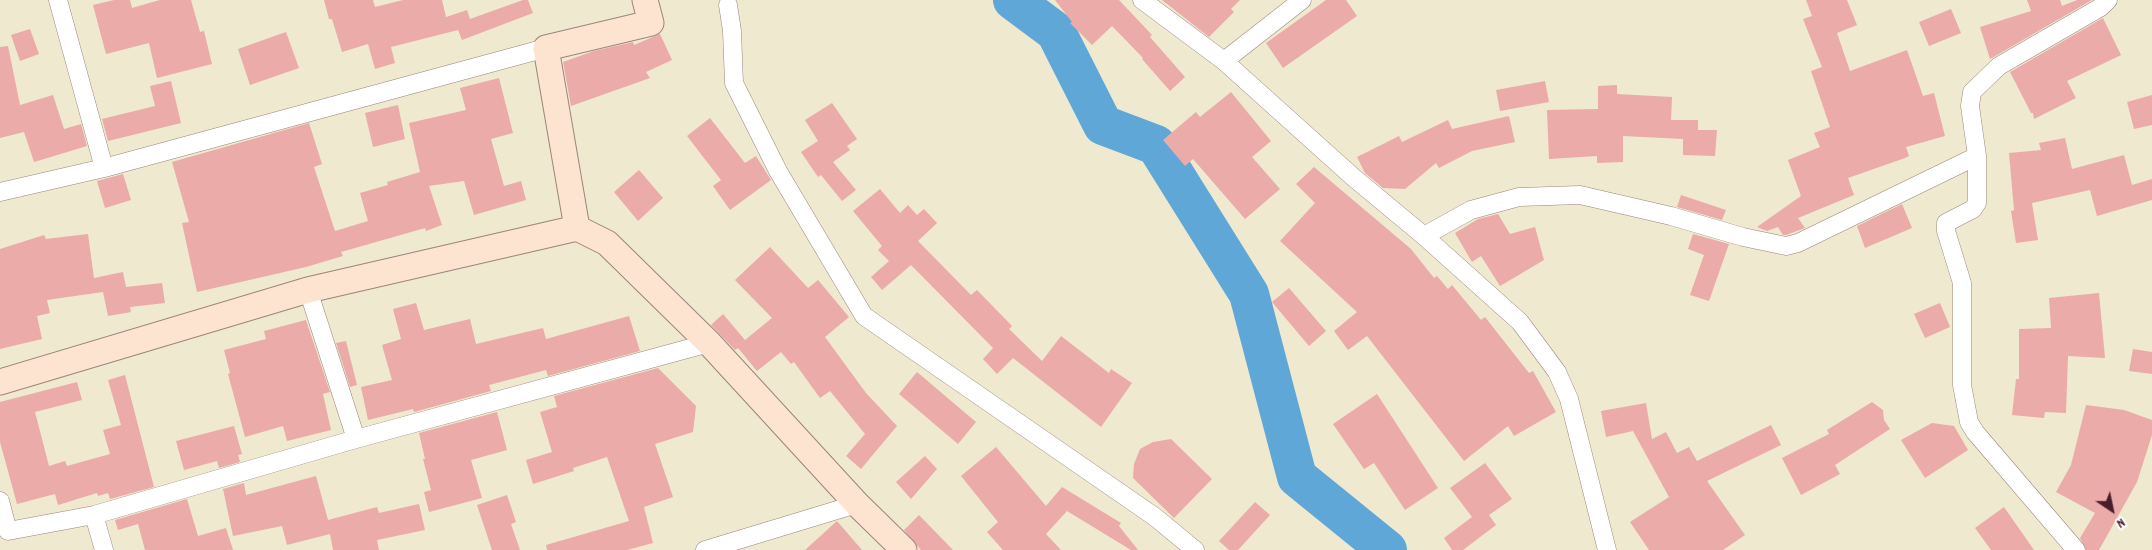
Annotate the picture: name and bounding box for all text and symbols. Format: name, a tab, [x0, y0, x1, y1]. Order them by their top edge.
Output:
north arrow	[2087, 485, 2137, 535]
text: N	[2112, 512, 2129, 533]

